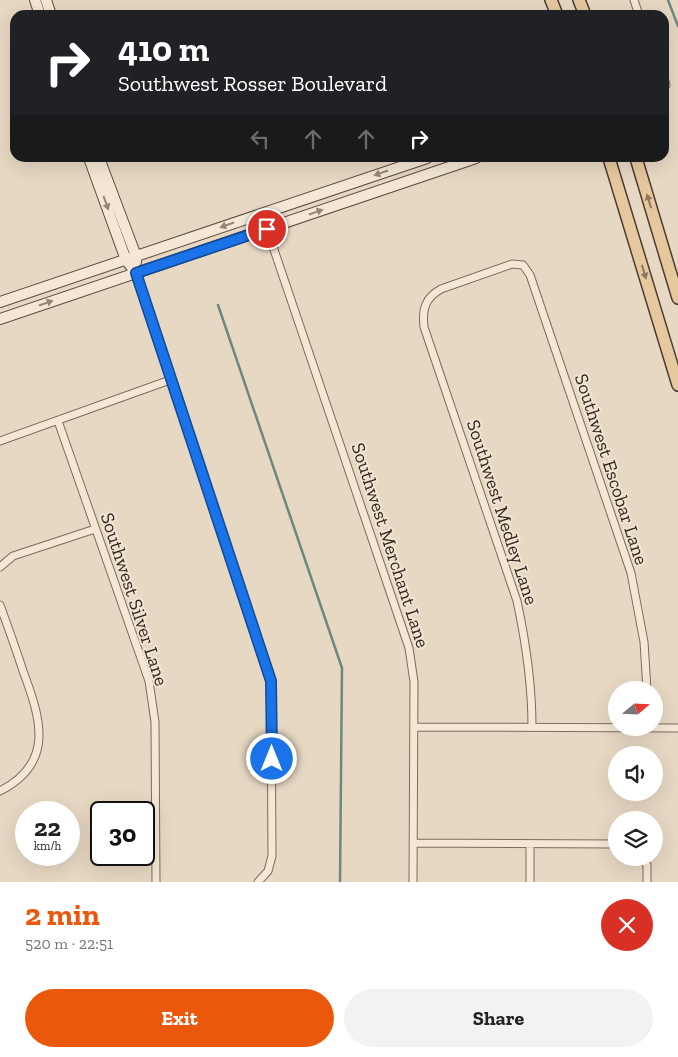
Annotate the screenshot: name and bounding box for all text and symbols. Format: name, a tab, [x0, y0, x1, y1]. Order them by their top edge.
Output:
text: 410 m	[118, 28, 209, 70]
icon: right	[35, 30, 100, 95]
text: Southwest Rosser Boulevard	[118, 70, 387, 97]
icon: left	[246, 125, 274, 153]
icon: ahead	[299, 125, 327, 153]
icon: ahead	[352, 125, 380, 153]
icon: right	[405, 125, 433, 153]
one-way arrow	[373, 169, 388, 177]
one-way arrow	[644, 194, 652, 209]
one-way arrow	[103, 196, 110, 211]
pin	[246, 208, 288, 250]
one-way arrow	[309, 208, 324, 215]
icon: arrive	[253, 215, 281, 243]
one-way arrow	[219, 222, 234, 230]
one-way arrow	[640, 264, 648, 279]
one-way arrow	[39, 299, 54, 307]
street label: Southwest Escobar Lane	[570, 371, 653, 568]
street label: Southwest Medley Lane	[462, 417, 543, 608]
street label: Southwest Merchant Lane	[346, 440, 435, 651]
street label: Southwest Silver Lane	[96, 510, 173, 689]
north arrow	[608, 681, 662, 736]
map controls	[608, 681, 663, 866]
position arrow	[245, 732, 297, 784]
button: sound	[608, 746, 663, 801]
speed limit sign: 30	[90, 801, 155, 866]
button: layers	[608, 811, 663, 866]
text: 22	[34, 812, 61, 842]
text: km/h	[34, 839, 61, 853]
text: 2 min	[25, 897, 100, 933]
button: close	[601, 899, 653, 951]
text: 520 m · 22:51	[25, 934, 113, 953]
button: Exit	[25, 989, 334, 1047]
button: Share	[344, 989, 653, 1047]

